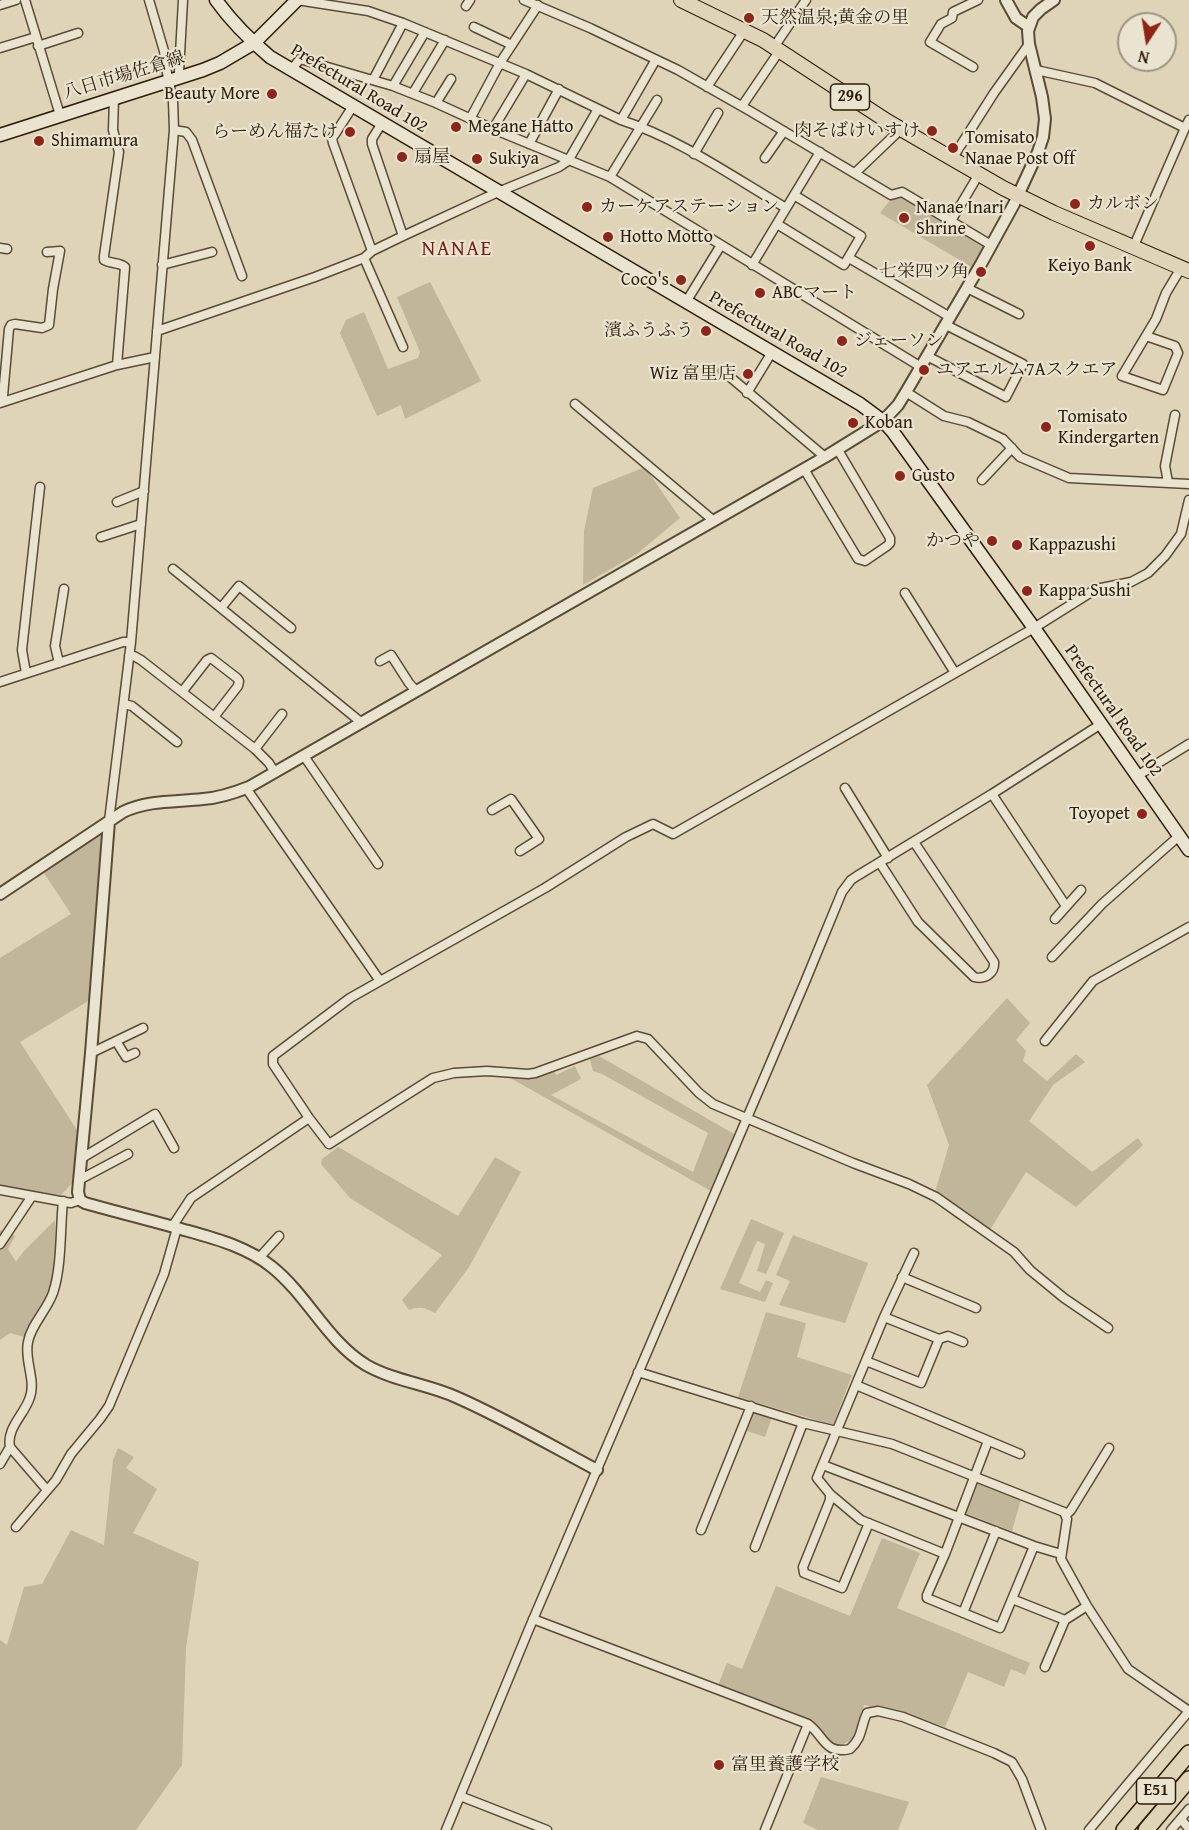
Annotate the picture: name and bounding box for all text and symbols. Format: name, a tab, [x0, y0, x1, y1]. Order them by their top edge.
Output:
place label: 天然温泉;黄金の里	[761, 7, 909, 29]
marker: 天然温泉;黄金の里	[742, 11, 756, 25]
north arrow	[1117, 12, 1177, 72]
street label: Prefectural Road 102	[287, 40, 431, 138]
text: N	[1136, 45, 1151, 71]
street label: 八日市場佐倉線	[61, 47, 187, 105]
place label: Beauty More	[164, 83, 260, 105]
road number: 296	[830, 84, 870, 110]
marker: Beauty More	[265, 87, 279, 101]
place label: Megane Hatto	[468, 116, 574, 138]
marker: Megane Hatto	[449, 120, 463, 134]
place label: 肉そばけいすけ	[794, 120, 920, 142]
place label: らーめん福たけ	[212, 121, 338, 143]
marker: 肉そばけいすけ	[925, 124, 939, 138]
marker: らーめん福たけ	[343, 125, 357, 139]
place label: Tomisato Nanae Post Off	[965, 127, 1075, 170]
place label: Shimamura	[51, 130, 138, 152]
marker: Shimamura	[32, 134, 46, 148]
marker: Tomisato Nanae Post Off	[946, 141, 960, 155]
place label: 扇屋	[414, 146, 450, 168]
place label: Sukiya	[489, 148, 539, 170]
marker: 扇屋	[395, 150, 409, 164]
marker: Sukiya	[470, 152, 484, 166]
place label: カルボン	[1087, 193, 1159, 215]
place label: カーケアステーション	[599, 196, 779, 218]
place label: Nanae Inari Shrine	[916, 197, 1004, 240]
marker: カルボン	[1068, 197, 1082, 211]
marker: カーケアステーション	[580, 200, 594, 214]
marker: Nanae Inari Shrine	[897, 211, 911, 225]
place label: Hotto Motto	[620, 226, 713, 248]
marker: Hotto Motto	[601, 230, 615, 244]
district label: NANAE	[421, 237, 493, 263]
marker: Keiyo Bank	[1083, 239, 1097, 253]
place label: Keiyo Bank	[1048, 255, 1132, 277]
place label: 七栄四ツ角	[879, 261, 969, 283]
marker: 七栄四ツ角	[974, 265, 988, 279]
place label: Coco's	[621, 269, 669, 291]
marker: Coco's	[674, 273, 688, 287]
place label: ABCマート	[772, 282, 857, 304]
marker: ABCマート	[753, 286, 767, 300]
street label: Prefectural Road 102	[705, 287, 851, 383]
place label: 濱ふうふう	[604, 320, 694, 342]
marker: 濱ふうふう	[699, 324, 713, 338]
place label: ジェーソン	[854, 330, 944, 352]
marker: ジェーソン	[835, 334, 849, 348]
place label: ユアエルム7Aスクエア	[936, 359, 1118, 381]
place label: Wiz 富里店	[650, 363, 736, 385]
marker: ユアエルム7Aスクエア	[917, 363, 931, 377]
marker: Wiz 富里店	[741, 367, 755, 381]
place label: Tomisato Kindergarten	[1058, 406, 1159, 448]
place label: Koban	[865, 412, 913, 434]
marker: Koban	[846, 416, 860, 430]
marker: Tomisato Kindergarten	[1039, 420, 1053, 434]
place label: Gusto	[912, 465, 955, 487]
marker: Gusto	[893, 469, 907, 483]
place label: かつや	[926, 530, 980, 552]
marker: かつや	[985, 534, 999, 548]
place label: Kappazushi	[1029, 534, 1116, 556]
marker: Kappazushi	[1010, 538, 1024, 552]
place label: Kappa Sushi	[1039, 580, 1131, 602]
marker: Kappa Sushi	[1020, 584, 1034, 598]
street label: Prefectural Road 102	[1059, 641, 1167, 781]
place label: Toyopet	[1069, 803, 1130, 825]
marker: Toyopet	[1135, 807, 1149, 821]
place label: 富里養護学校	[731, 1754, 839, 1776]
marker: 富里養護学校	[712, 1758, 726, 1772]
road number: E51	[1136, 1778, 1176, 1804]

